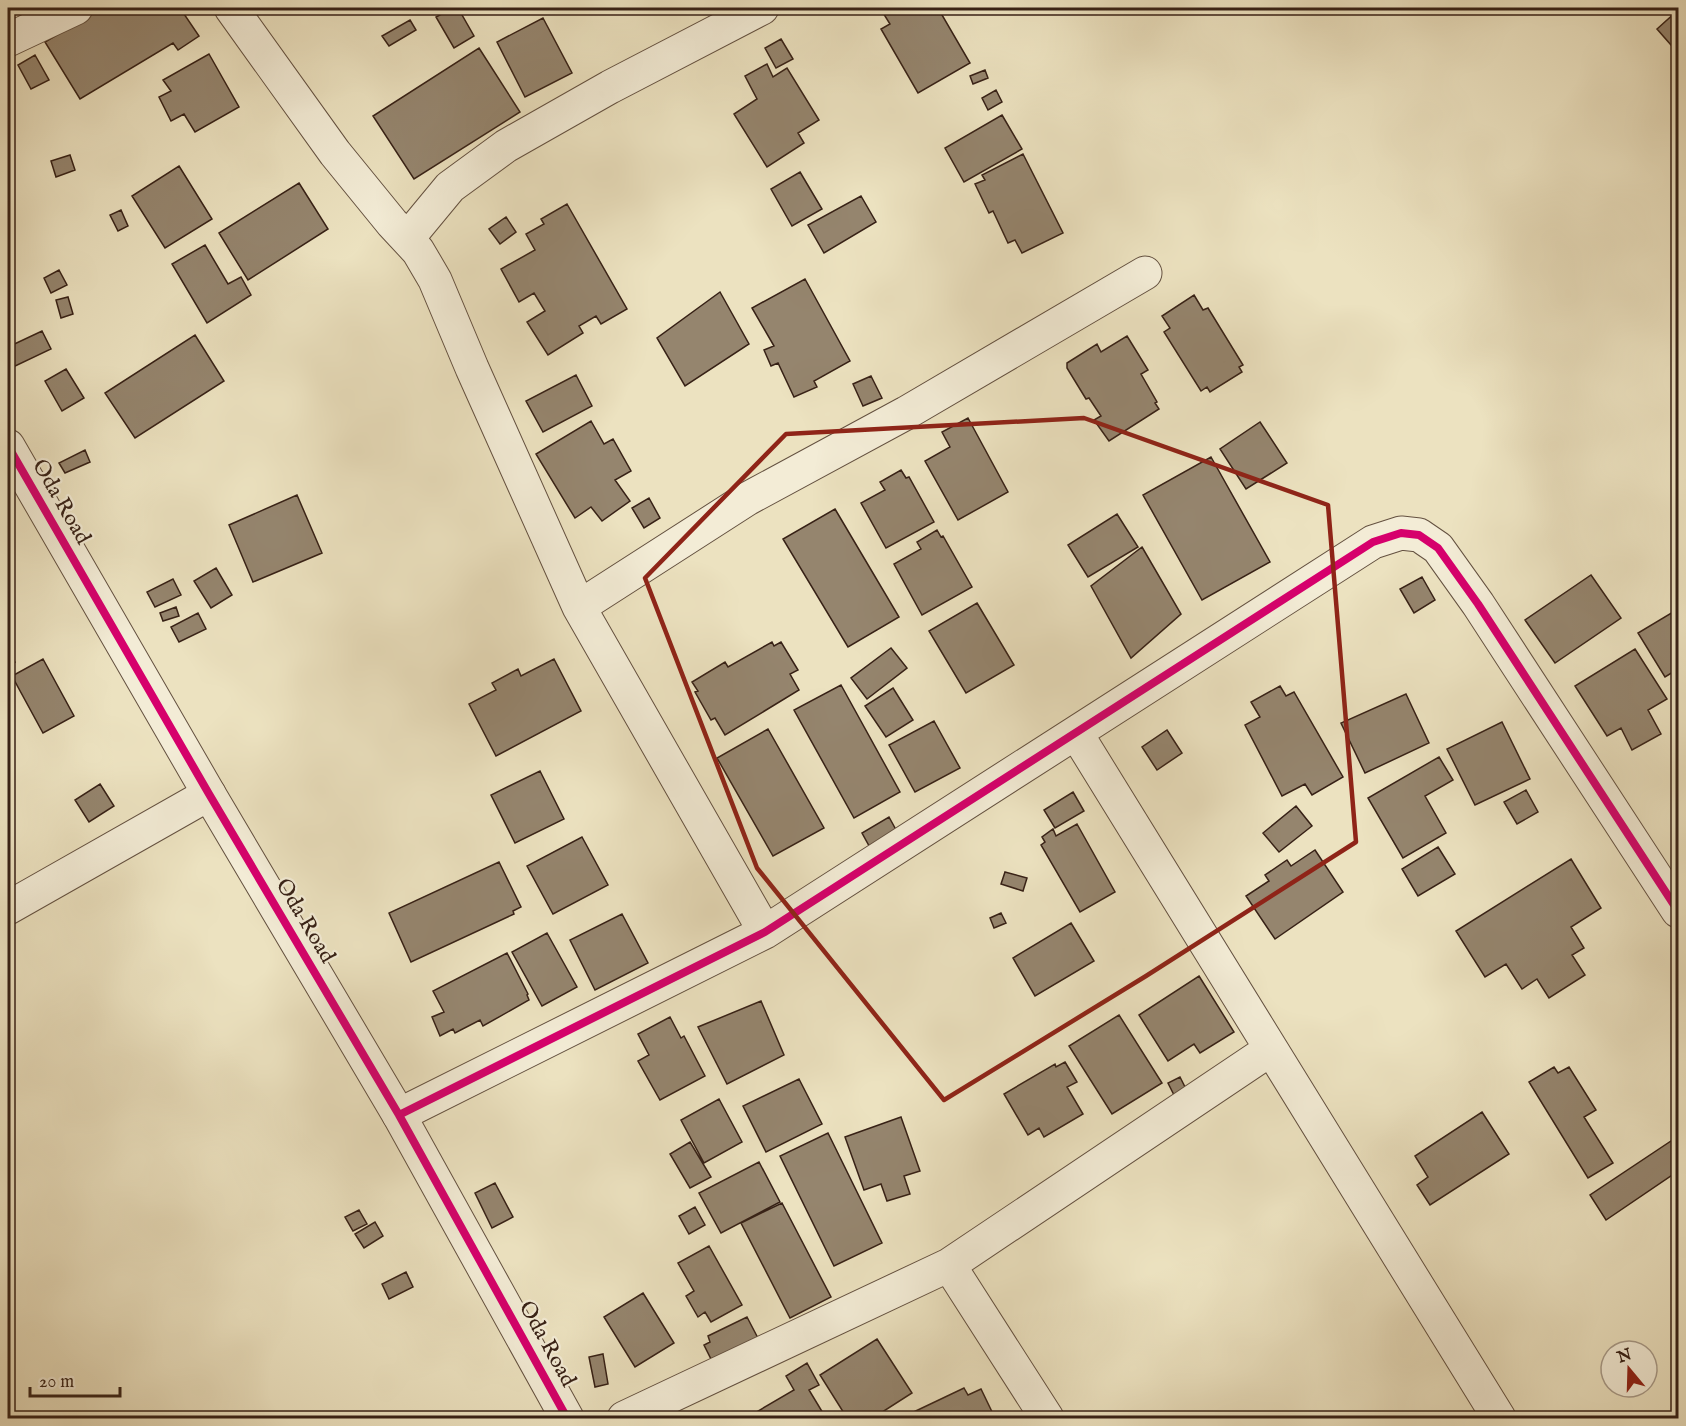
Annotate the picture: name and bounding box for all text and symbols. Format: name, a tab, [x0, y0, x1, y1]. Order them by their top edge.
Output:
street label: Oda Road	[25, 454, 97, 550]
street label: Oda Road	[269, 874, 341, 969]
street label: Oda Road	[512, 1296, 582, 1392]
north arrow	[1599, 1339, 1659, 1399]
text: N	[1614, 1345, 1635, 1369]
scale bar	[30, 1360, 120, 1398]
text: 20 m	[39, 1371, 74, 1394]

